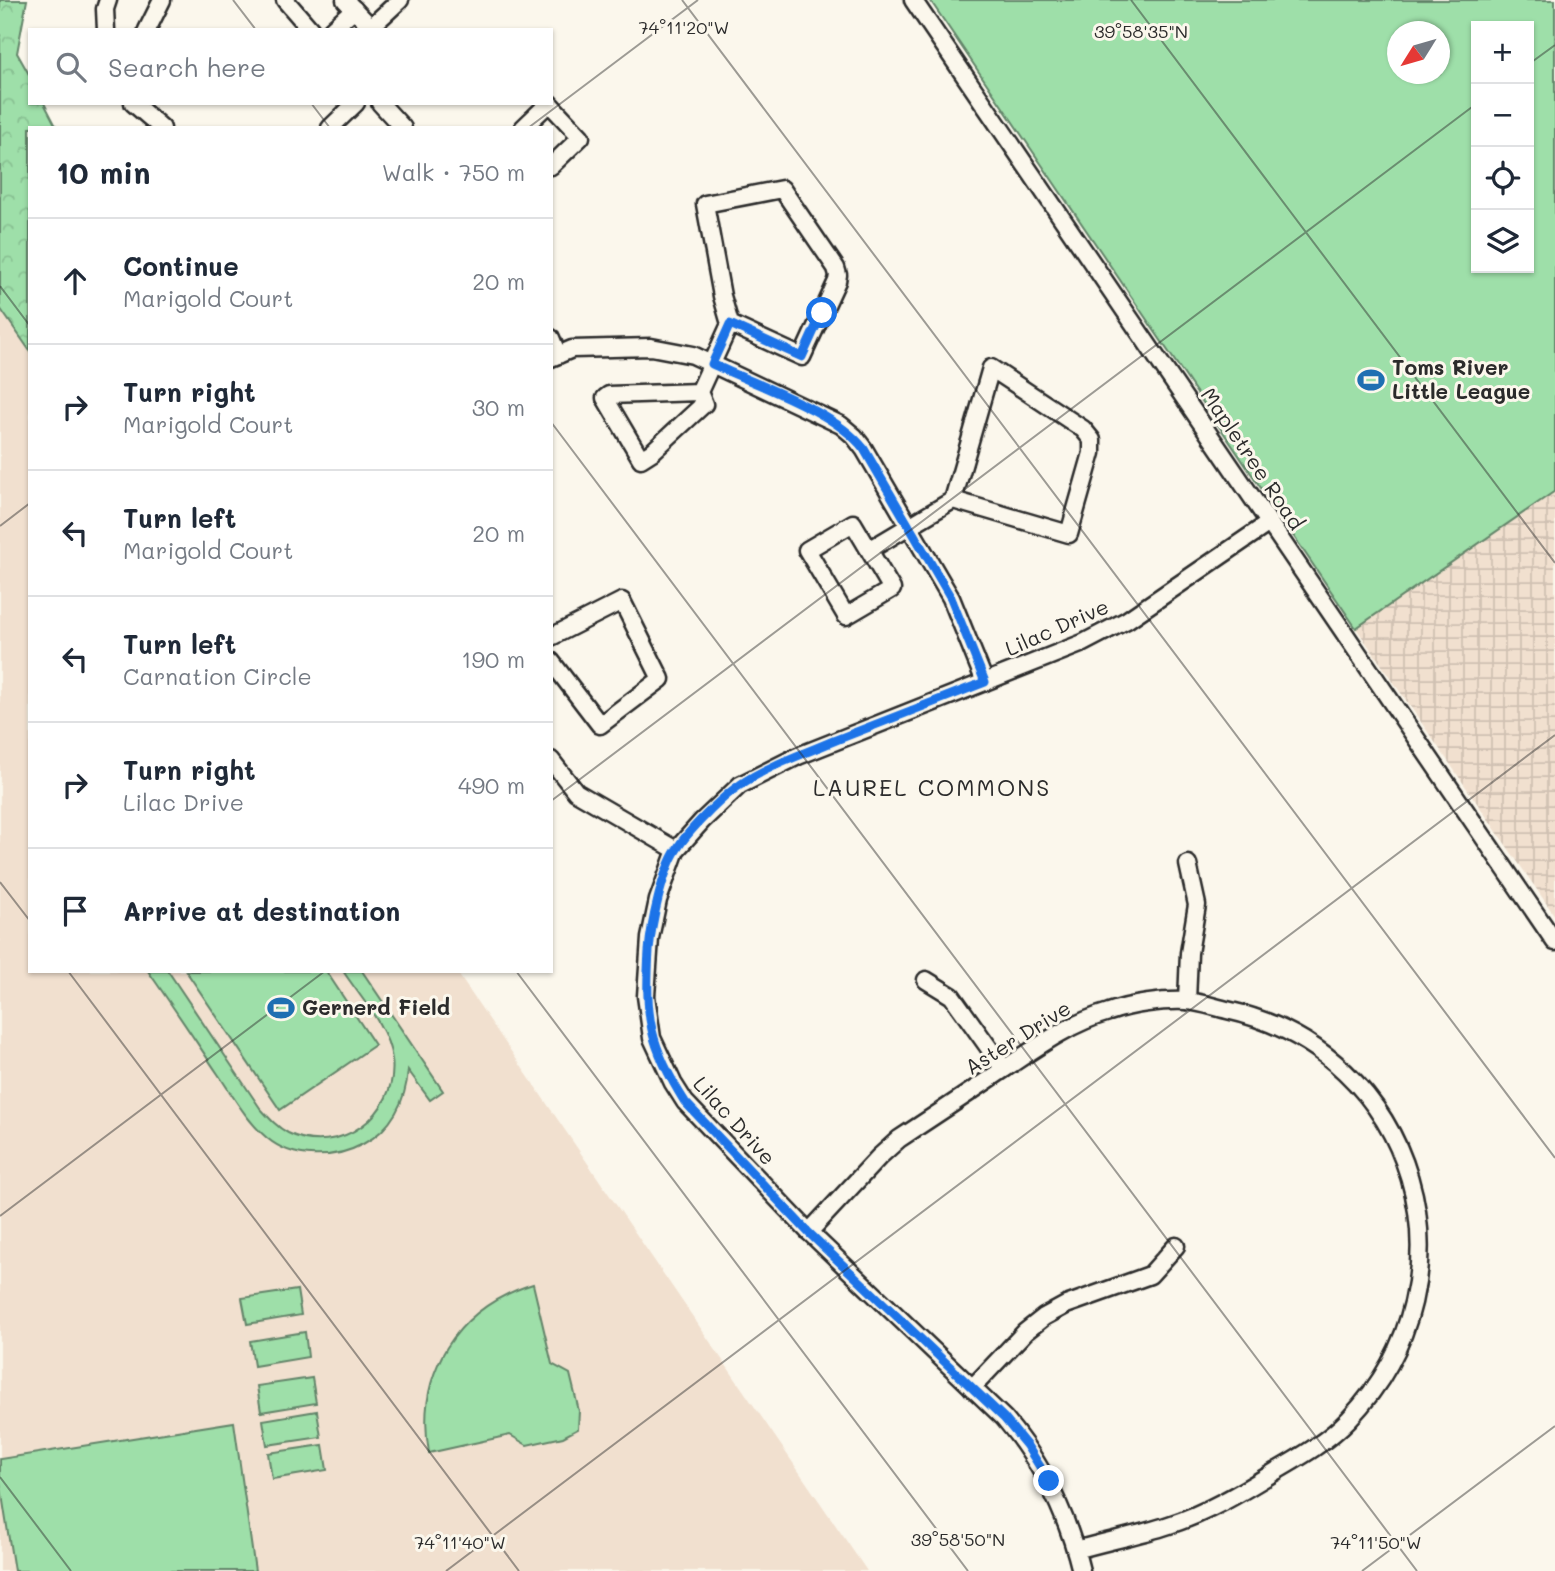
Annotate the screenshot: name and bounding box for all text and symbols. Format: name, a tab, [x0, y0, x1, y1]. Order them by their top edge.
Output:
text: 74°11'20"W	[639, 15, 729, 39]
text: 39°58'35"N	[1094, 19, 1188, 43]
north arrow	[1387, 21, 1450, 84]
map controls	[1471, 21, 1534, 273]
button: +	[1471, 21, 1534, 84]
search box	[28, 28, 553, 105]
icon: search	[52, 48, 90, 86]
text: Search here	[108, 50, 266, 84]
button: −	[1471, 84, 1534, 147]
button: locate	[1471, 147, 1534, 210]
text: 10 min	[56, 152, 151, 192]
text: Walk · 750 m	[382, 157, 525, 187]
button: layers	[1471, 210, 1534, 273]
text: Continue	[123, 249, 239, 283]
icon: ahead	[56, 262, 94, 300]
text: 20 m	[472, 266, 525, 296]
text: Marigold Court	[123, 283, 293, 313]
route start	[806, 297, 837, 328]
place label: Toms River Little League	[1392, 353, 1530, 404]
sports icon: Toms River Little League	[1356, 365, 1386, 395]
text: Turn right	[123, 375, 256, 409]
street label: Mapletree Road	[1196, 382, 1311, 534]
icon: right	[56, 388, 94, 426]
text: 30 m	[472, 392, 525, 422]
text: Marigold Court	[123, 409, 293, 439]
text: Turn left	[123, 501, 236, 535]
icon: left	[56, 514, 94, 552]
text: 20 m	[472, 518, 525, 548]
text: Marigold Court	[123, 535, 293, 565]
street label: Lilac Drive	[1000, 592, 1112, 661]
text: Turn left	[123, 627, 236, 661]
icon: left	[56, 640, 94, 678]
text: 190 m	[461, 644, 525, 674]
text: Carnation Circle	[123, 661, 312, 691]
text: Turn right	[123, 753, 256, 787]
icon: right	[56, 766, 94, 804]
text: 490 m	[458, 770, 525, 800]
district label: LAUREL COMMONS	[813, 772, 1051, 802]
text: Lilac Drive	[123, 787, 244, 817]
icon: arrive	[56, 892, 94, 930]
text: Arrive at destination	[123, 894, 400, 928]
sports icon: Gernerd Field	[266, 993, 296, 1023]
place label: Gernerd Field	[302, 993, 450, 1020]
street label: Aster Drive	[959, 994, 1075, 1080]
street label: Lilac Drive	[688, 1070, 782, 1170]
route end	[1033, 1465, 1064, 1496]
text: 39°58'50"N	[911, 1527, 1005, 1551]
text: 74°11'40"W	[414, 1530, 506, 1554]
text: 74°11'50"W	[1330, 1530, 1422, 1554]

